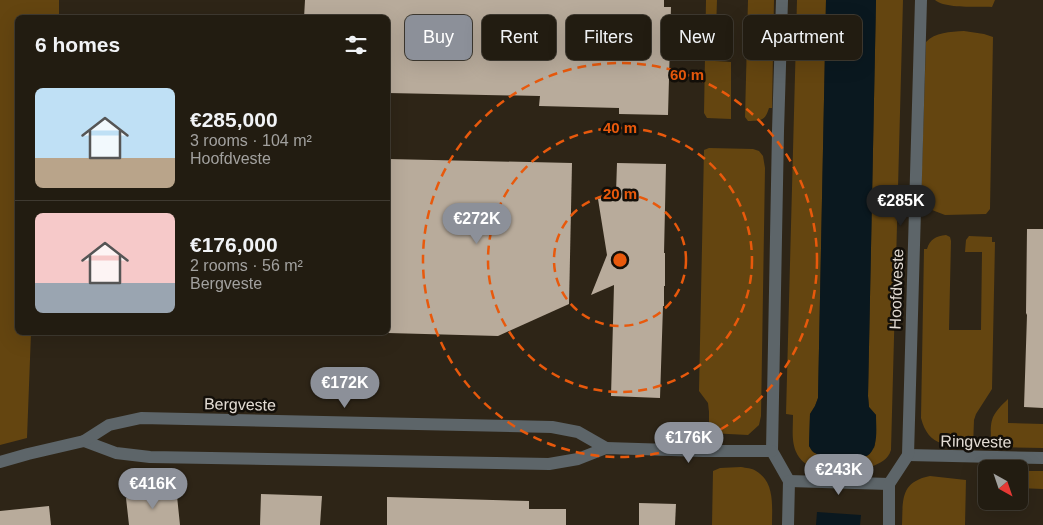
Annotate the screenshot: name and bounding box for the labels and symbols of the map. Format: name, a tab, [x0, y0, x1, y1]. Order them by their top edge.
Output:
text: 60 m	[670, 66, 704, 83]
text: 40 m	[603, 119, 637, 136]
pin: €285K	[866, 184, 936, 227]
text: 20 m	[603, 185, 637, 202]
pin: €272K	[442, 202, 512, 245]
street label: Hoofdveste	[887, 248, 906, 330]
centre of rings	[611, 251, 629, 269]
pin: €172K	[310, 366, 380, 409]
street label: Bergveste	[204, 395, 276, 414]
pin: €176K	[654, 422, 724, 464]
street label: Ringveste	[940, 432, 1012, 451]
pin: €243K	[804, 454, 874, 496]
north arrow	[978, 460, 1028, 510]
pin: €416K	[118, 468, 188, 510]

